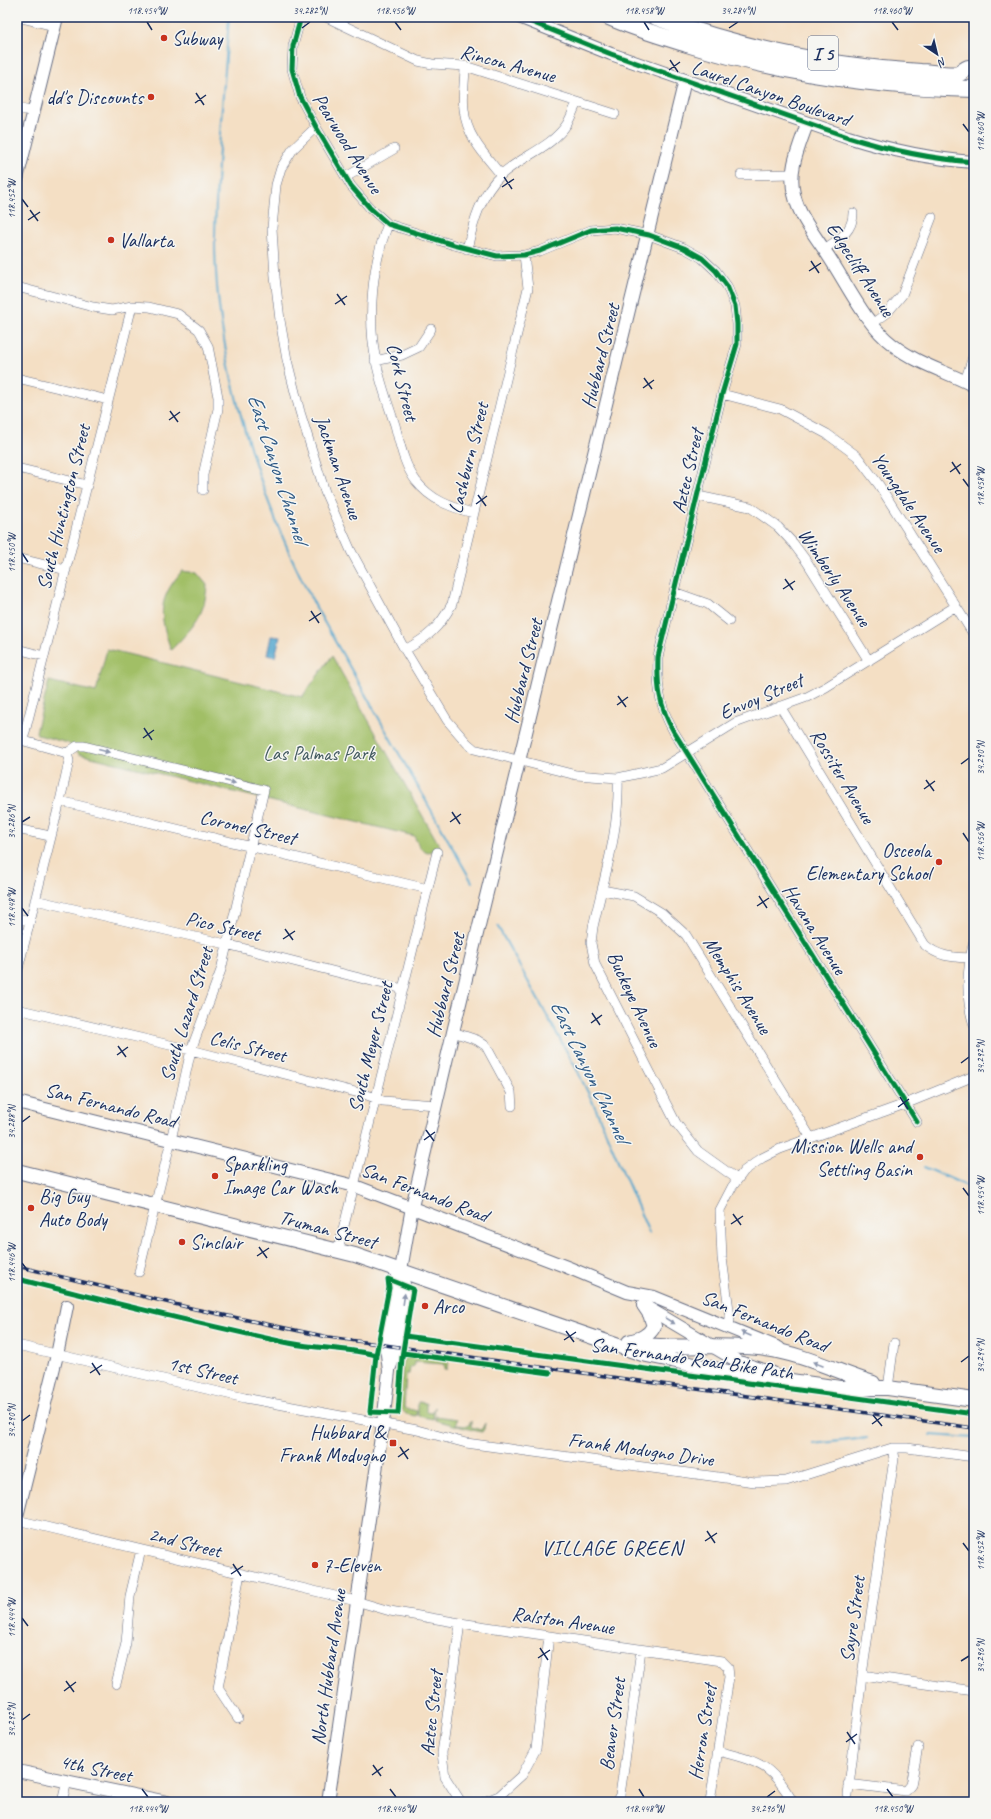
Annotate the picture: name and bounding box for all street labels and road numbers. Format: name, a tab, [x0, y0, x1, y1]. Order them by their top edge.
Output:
road number: I 5	[808, 36, 838, 70]
street label: Rincon Avenue	[458, 39, 560, 89]
street label: Laurel Canyon Boulevard	[688, 55, 856, 133]
street label: Pearwood Avenue	[307, 88, 389, 199]
street label: Edgecliff Avenue	[821, 217, 901, 322]
street label: Hubbard Street	[575, 299, 626, 411]
street label: Cork Street	[381, 341, 425, 426]
street label: Lashburn Street	[443, 398, 495, 516]
street label: Jackman Avenue	[309, 411, 368, 524]
street label: South Huntington Street	[31, 420, 97, 592]
street label: Aztec Street	[666, 423, 710, 516]
street label: Youngdale Avenue	[866, 447, 952, 559]
street label: Wimberly Avenue	[793, 523, 878, 633]
street label: Hubbard Street	[498, 614, 549, 726]
street label: Envoy Street	[716, 666, 810, 725]
street label: Rossiter Avenue	[805, 724, 881, 829]
street label: Coronel Street	[197, 804, 302, 851]
street label: Havana Avenue	[777, 879, 853, 981]
street label: Pico Street	[183, 906, 265, 948]
street label: Hubbard Street	[420, 928, 471, 1040]
street label: Memphis Avenue	[698, 932, 778, 1040]
street label: South Lazard Street	[154, 942, 219, 1084]
street label: Buckeye Avenue	[601, 947, 668, 1052]
street label: South Meyer Street	[342, 977, 399, 1115]
street label: Celis Street	[207, 1025, 291, 1069]
street label: San Fernando Road	[43, 1077, 182, 1135]
street label: San Fernando Road	[358, 1157, 495, 1229]
street label: Truman Street	[276, 1204, 383, 1255]
street label: San Fernando Road	[698, 1285, 835, 1359]
street label: San Fernando Road Bike Path	[589, 1332, 796, 1385]
street label: 1st Street	[166, 1350, 242, 1391]
street label: Frank Modugno Drive	[567, 1427, 717, 1472]
street label: 2nd Street	[146, 1521, 226, 1564]
street label: Sayre Street	[834, 1572, 871, 1664]
street label: North Hubbard Avenue	[305, 1586, 352, 1747]
street label: Ralston Avenue	[510, 1601, 617, 1640]
street label: Aztec Street	[415, 1666, 449, 1757]
street label: Beaver Street	[594, 1674, 632, 1772]
street label: Herron Street	[683, 1679, 723, 1782]
street label: 4th Street	[58, 1749, 136, 1789]

